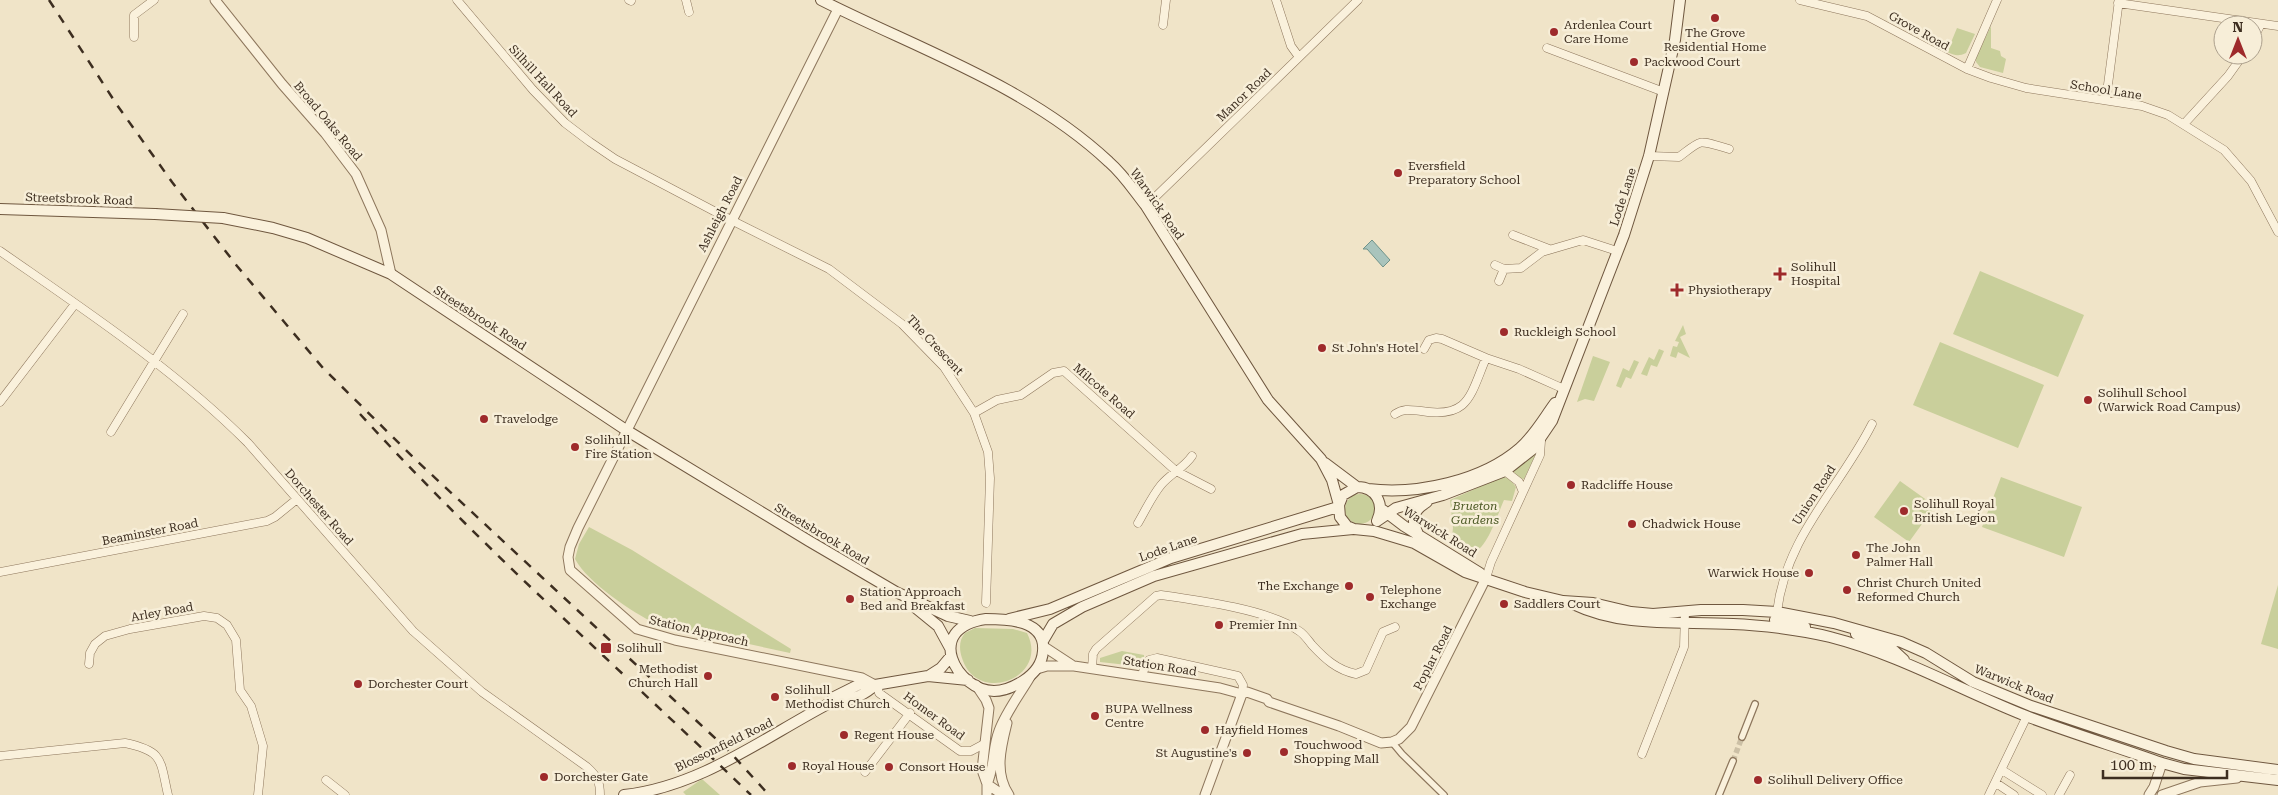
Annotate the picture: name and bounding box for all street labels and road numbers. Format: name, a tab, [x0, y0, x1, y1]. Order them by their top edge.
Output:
street label: Grove Road	[1886, 9, 1952, 54]
street label: Silhill Hall Road	[506, 42, 580, 120]
street label: Manor Road	[1214, 65, 1274, 124]
street label: School Lane	[2069, 77, 2143, 103]
street label: Broad Oaks Road	[291, 79, 365, 164]
street label: Warwick Road	[1127, 166, 1187, 243]
street label: Lode Lane	[1607, 166, 1639, 228]
street label: Ashleigh Road	[695, 174, 745, 254]
street label: Streetsbrook Road	[25, 190, 133, 208]
street label: Streetsbrook Road	[431, 283, 529, 353]
street label: The Crescent	[904, 312, 967, 378]
street label: Milcote Road	[1071, 361, 1138, 422]
street label: Union Road	[1789, 462, 1839, 528]
street label: Dorchester Road	[282, 466, 356, 548]
street label: Streetsbrook Road	[772, 500, 872, 568]
street label: Warwick Road	[1401, 504, 1480, 560]
street label: Beaminster Road	[101, 516, 200, 548]
street label: Lode Lane	[1137, 531, 1199, 564]
street label: Arley Road	[130, 600, 195, 624]
street label: Station Approach	[648, 613, 750, 649]
street label: Poplar Road	[1411, 623, 1455, 693]
street label: Station Road	[1122, 653, 1198, 679]
street label: Warwick Road	[1972, 662, 2056, 706]
street label: Homer Road	[901, 689, 968, 743]
street label: Blossomfield Road	[673, 715, 776, 775]

